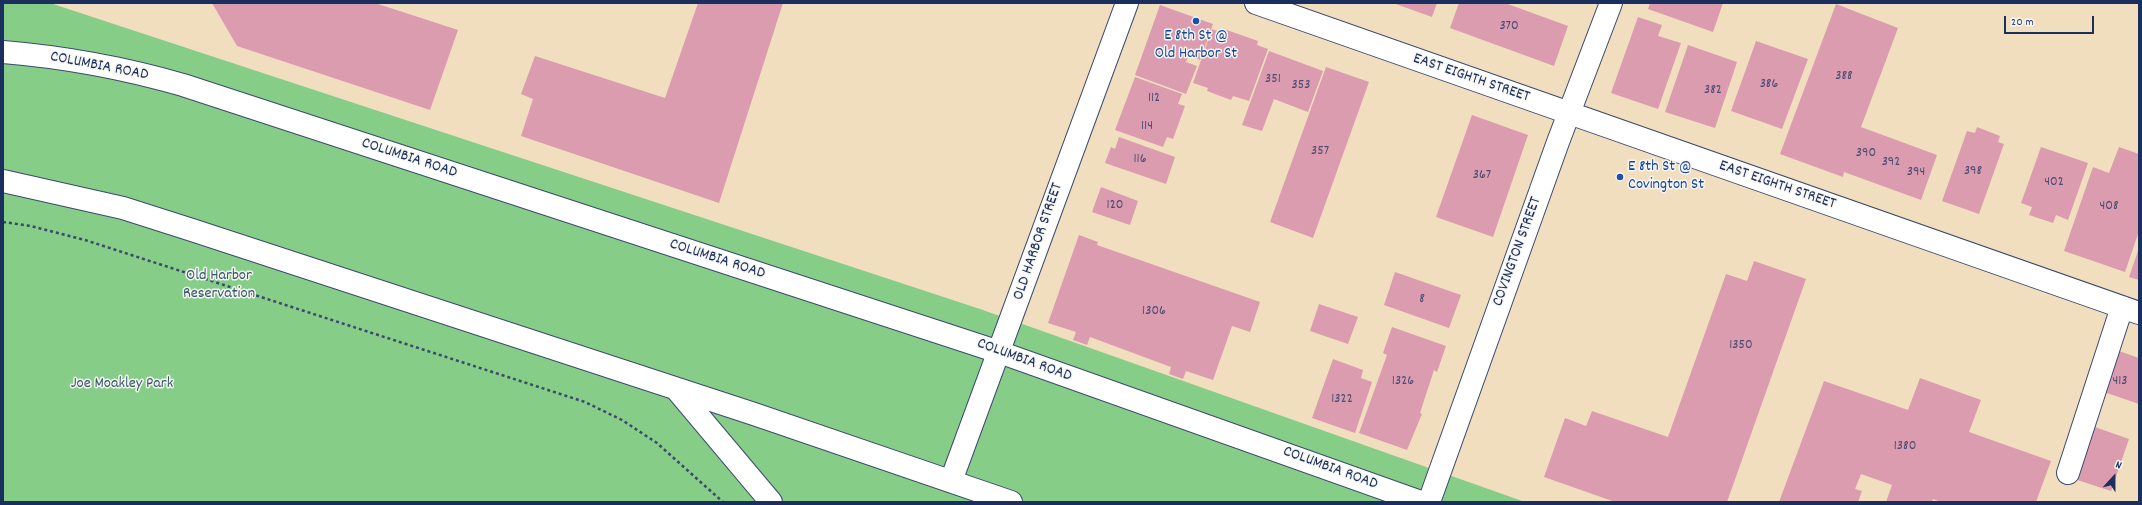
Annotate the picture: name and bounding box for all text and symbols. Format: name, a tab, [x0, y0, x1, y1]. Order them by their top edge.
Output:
scale bar	[2006, 8, 2096, 34]
text: 20 m	[2011, 14, 2034, 31]
marker: E 8th St @ Old Harbor St	[1191, 16, 1201, 26]
house number: 370	[1499, 19, 1519, 35]
place label: E 8th St @ Old Harbor St	[1155, 27, 1237, 65]
street label: COLUMBIA ROAD	[48, 48, 150, 86]
street label: EAST EIGHTH STREET	[1410, 50, 1532, 108]
house number: 388	[1835, 69, 1853, 85]
house number: 351	[1265, 72, 1281, 88]
house number: 386	[1760, 77, 1778, 93]
house number: 353	[1292, 78, 1310, 94]
house number: 382	[1704, 83, 1722, 99]
house number: 112	[1148, 91, 1160, 107]
house number: 114	[1141, 119, 1153, 135]
street label: COLUMBIA ROAD	[359, 134, 459, 184]
house number: 357	[1311, 144, 1329, 160]
house number: 390	[1856, 146, 1876, 162]
house number: 116	[1134, 152, 1146, 168]
house number: 392	[1882, 155, 1900, 171]
street label: EAST EIGHTH STREET	[1716, 157, 1838, 215]
place label: E 8th St @ Covington St	[1628, 158, 1704, 196]
house number: 398	[1964, 164, 1982, 180]
house number: 394	[1907, 165, 1925, 181]
house number: 367	[1473, 168, 1491, 184]
marker: E 8th St @ Covington St	[1615, 172, 1625, 182]
house number: 402	[2044, 175, 2064, 191]
street label: OLD HARBOR STREET	[1010, 181, 1068, 303]
street label: COVINGTON STREET	[1489, 195, 1547, 309]
house number: 120	[1107, 198, 1123, 214]
house number: 408	[2099, 199, 2119, 215]
street label: COLUMBIA ROAD	[667, 235, 767, 285]
park label: Old Harbor Reservation	[183, 267, 255, 305]
house number: 8	[1419, 292, 1425, 308]
house number: 1306	[1142, 304, 1166, 320]
street label: COLUMBIA ROAD	[974, 335, 1074, 387]
house number: 1350	[1729, 338, 1753, 354]
house number: 1326	[1392, 374, 1414, 390]
house number: 413	[2112, 374, 2128, 390]
park label: Joe Moakley Park	[71, 375, 173, 395]
house number: 1322	[1331, 392, 1353, 408]
house number: 1380	[1894, 439, 1916, 455]
street label: COLUMBIA ROAD	[1280, 443, 1380, 495]
north arrow	[2094, 457, 2134, 497]
text: N	[2113, 457, 2124, 474]

